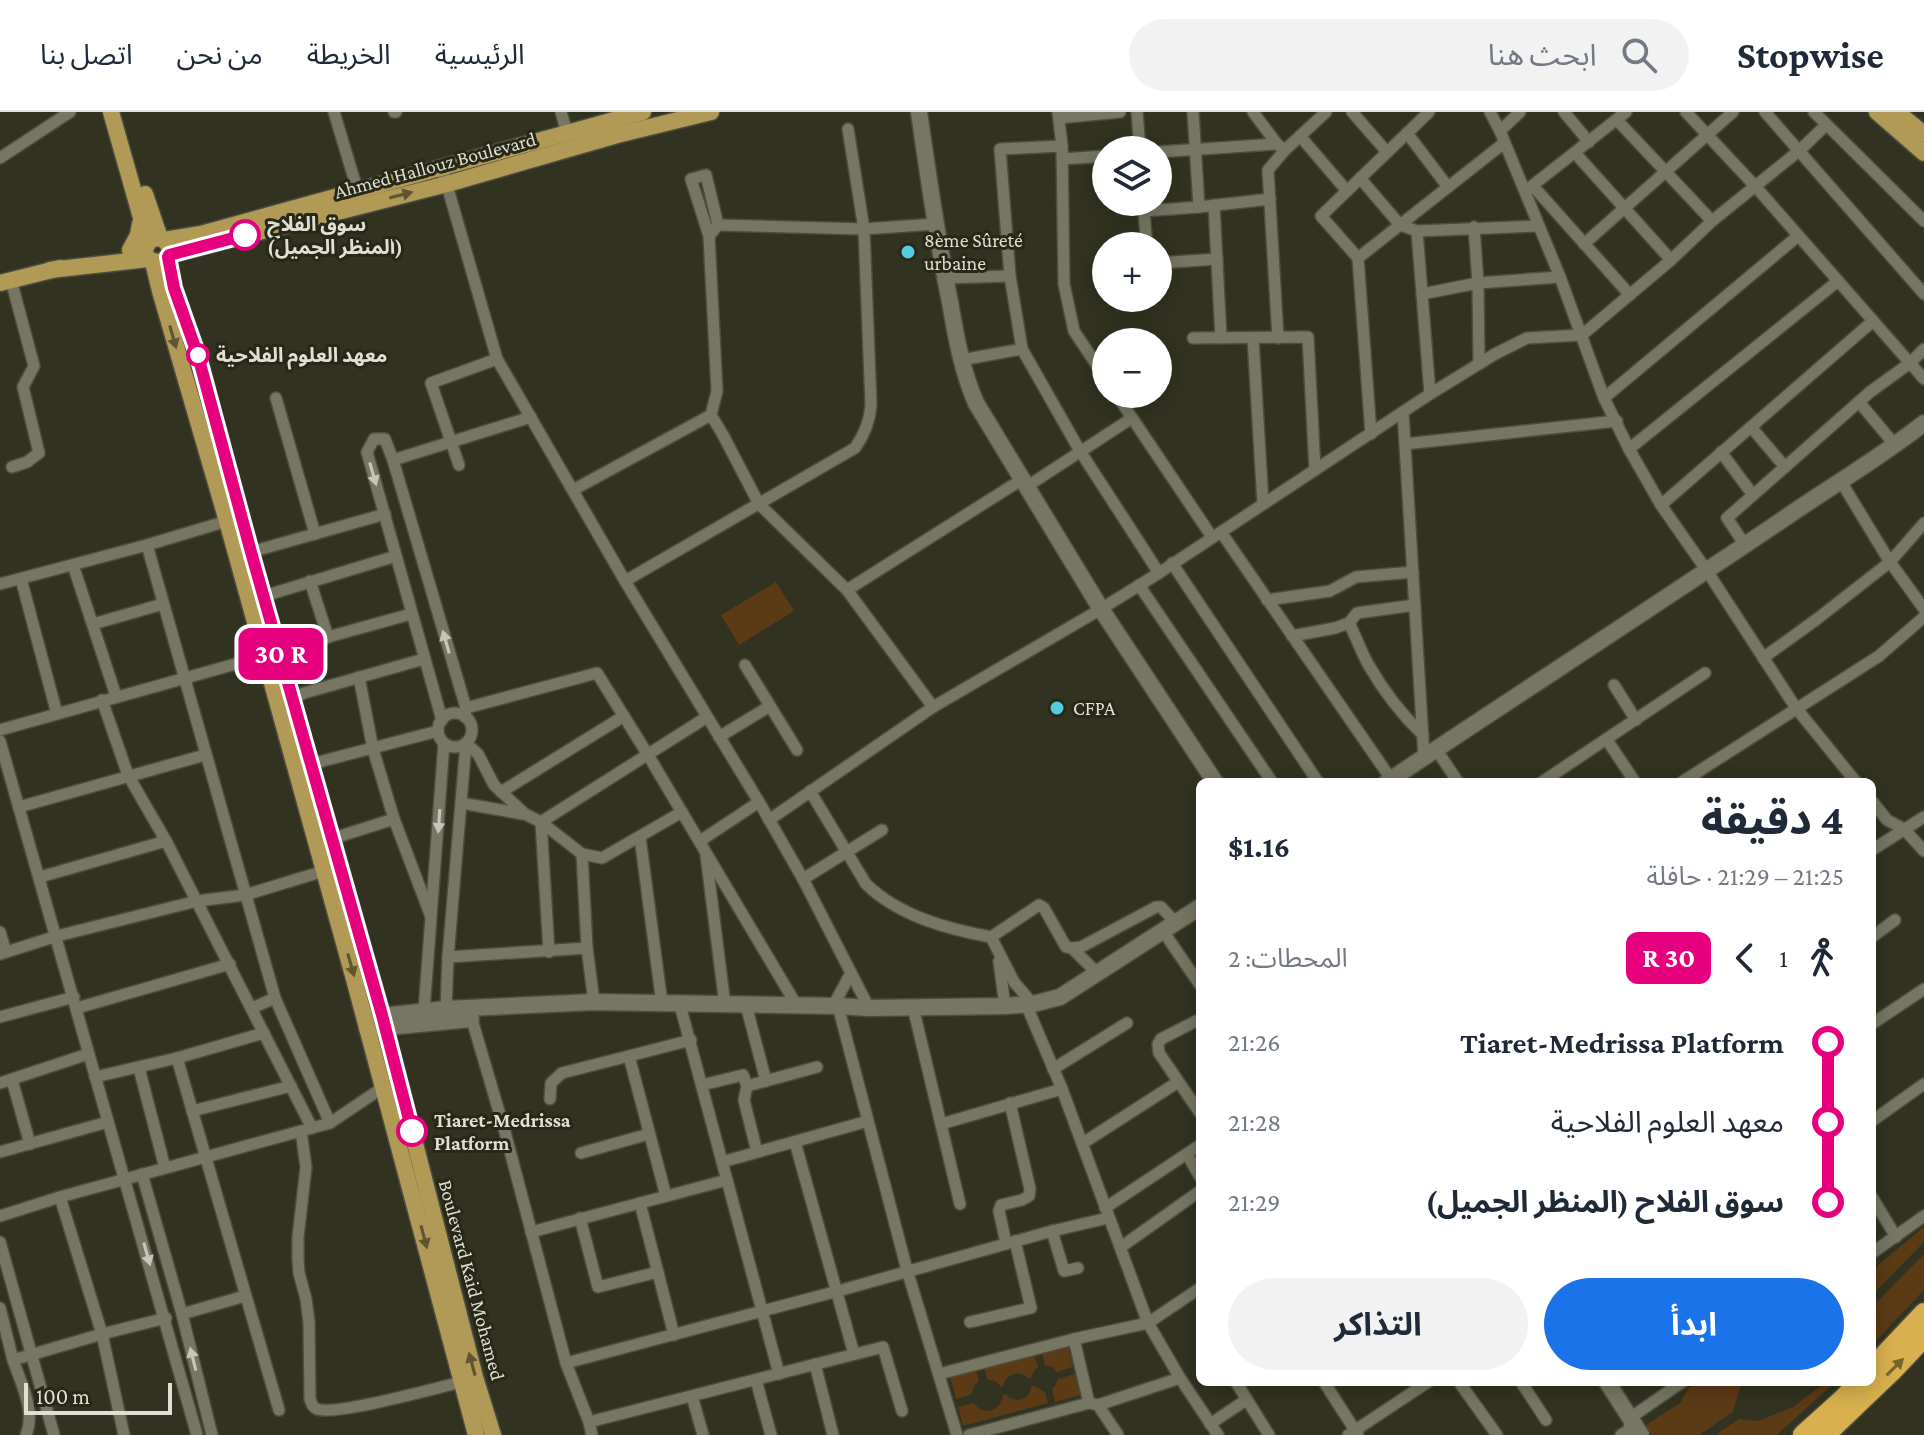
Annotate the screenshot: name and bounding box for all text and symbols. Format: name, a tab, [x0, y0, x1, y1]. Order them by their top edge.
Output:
search box	[1129, 19, 1689, 91]
icon: search	[1617, 33, 1661, 77]
text: Stopwise	[1737, 34, 1884, 76]
text: ابحث هنا	[1488, 38, 1597, 71]
text: اتصل بنا	[40, 39, 133, 70]
text: من نحن	[177, 39, 263, 70]
text: الخريطة	[307, 39, 391, 70]
text: الرئيسية	[435, 39, 525, 70]
street label: Ahmed Hallouz Boulevard	[332, 127, 539, 203]
map controls	[1092, 136, 1172, 408]
button: layers	[1092, 136, 1172, 216]
one-way arrow	[389, 189, 414, 201]
place label: سوق الفلاح (المنظر الجميل)	[267, 213, 403, 259]
marker: سوق الفلاح (المنظر الجميل)	[230, 220, 260, 250]
place label: 8ème Sûreté urbaine	[924, 229, 1023, 274]
button: +	[1092, 232, 1172, 312]
marker: 8ème Sûreté urbaine	[899, 243, 917, 261]
one-way arrow	[167, 326, 180, 350]
button: −	[1092, 328, 1172, 408]
marker: معهد العلوم الفلاحية	[187, 344, 209, 366]
place label: معهد العلوم الفلاحية	[216, 344, 387, 370]
one-way arrow	[367, 462, 380, 486]
line badge: 30 R	[225, 628, 337, 680]
one-way arrow	[439, 630, 452, 654]
text: 30 R	[254, 638, 308, 669]
place label: CFPA	[1073, 697, 1116, 719]
marker: CFPA	[1048, 699, 1066, 717]
text: 4 دقيقة	[1701, 795, 1844, 843]
one-way arrow	[432, 809, 445, 834]
text: $1.16	[1228, 830, 1290, 863]
text: 21:25 – 21:29 · حافلة	[1646, 862, 1844, 891]
icon: back	[1723, 936, 1767, 980]
icon: walk	[1800, 936, 1844, 980]
text: 30 R	[1642, 942, 1695, 973]
text: المحطات: 2	[1228, 944, 1348, 973]
text: 1	[1779, 944, 1788, 973]
one-way arrow	[345, 952, 357, 977]
text: Tiaret-Medrissa Platform	[1460, 1026, 1784, 1059]
text: 21:26	[1228, 1028, 1281, 1057]
text: معهد العلوم الفلاحية	[1551, 1105, 1784, 1138]
text: 21:28	[1228, 1108, 1281, 1137]
place label: Tiaret-Medrissa Platform	[434, 1109, 571, 1154]
marker: Tiaret-Medrissa Platform	[397, 1116, 427, 1146]
street label: Boulevard Kaid Mohamed	[435, 1177, 509, 1383]
text: سوق الفلاح (المنظر الجميل)	[1426, 1185, 1784, 1218]
text: 21:29	[1228, 1188, 1281, 1217]
one-way arrow	[418, 1224, 430, 1249]
one-way arrow	[142, 1242, 154, 1267]
button: التذاكر	[1228, 1278, 1528, 1370]
button: ابدأ	[1544, 1278, 1844, 1370]
one-way arrow	[186, 1347, 199, 1372]
one-way arrow	[465, 1351, 477, 1376]
one-way arrow	[1885, 1358, 1904, 1377]
scale bar	[24, 1379, 172, 1415]
text: 100 m	[36, 1384, 90, 1409]

